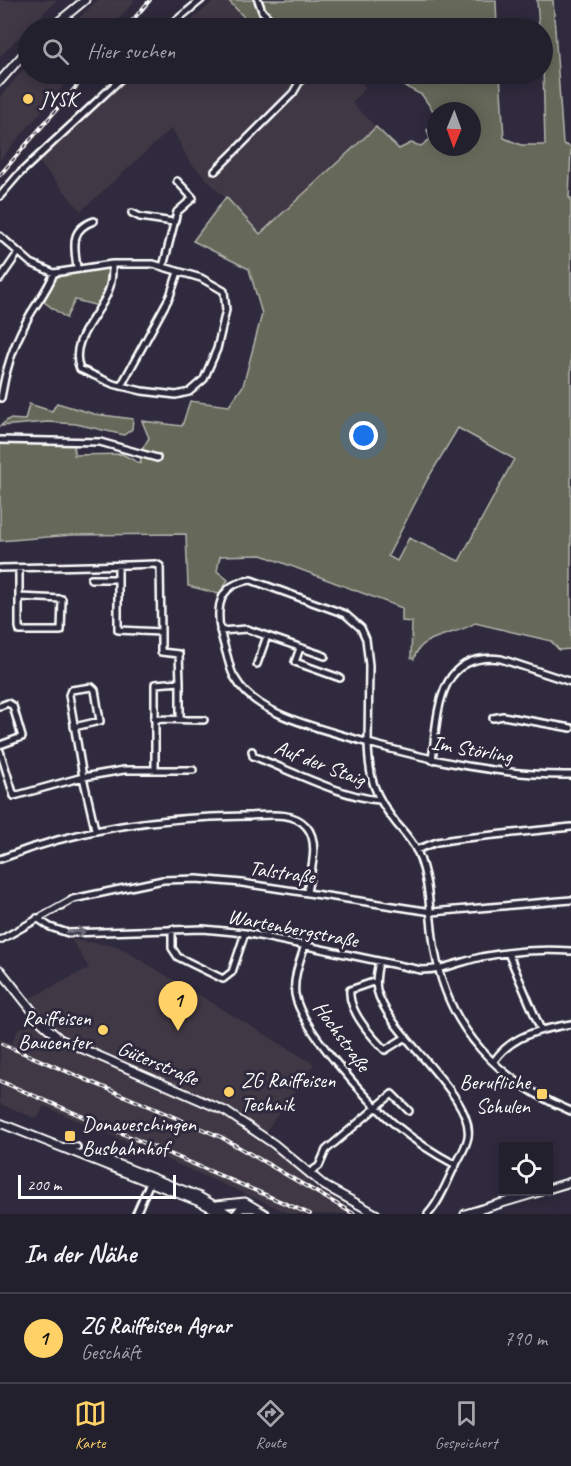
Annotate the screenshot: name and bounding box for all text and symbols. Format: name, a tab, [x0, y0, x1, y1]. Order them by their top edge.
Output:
search box	[18, 18, 553, 84]
icon: search	[39, 35, 72, 68]
text: Hier suchen	[87, 37, 175, 65]
place label: JYSK	[39, 86, 82, 112]
marker: JYSK	[21, 92, 35, 106]
north arrow	[427, 102, 481, 156]
your location	[349, 421, 378, 450]
street label: Im Störling	[429, 729, 516, 769]
street label: Auf der Staig	[271, 734, 370, 793]
street label: Talstraße	[248, 855, 319, 890]
street label: Wartenbergstraße	[226, 903, 362, 954]
one-way arrow	[66, 927, 86, 938]
pin: 1	[158, 982, 198, 1031]
street label: Hochstraße	[308, 995, 378, 1078]
place label: Raiffeisen Baucenter	[18, 1005, 93, 1055]
marker: Raiffeisen Baucenter	[96, 1023, 110, 1037]
street label: Güterstraße	[114, 1035, 204, 1092]
place label: ZG Raiffeisen Technik	[241, 1067, 336, 1117]
place label: Berufliche Schulen	[460, 1069, 532, 1119]
marker: ZG Raiffeisen Technik	[222, 1085, 236, 1099]
marker: Berufliche Schulen	[535, 1087, 549, 1101]
place label: Donaueschingen Busbahnhof	[82, 1111, 197, 1161]
marker: Donaueschingen Busbahnhof	[63, 1129, 77, 1143]
map controls	[499, 1142, 553, 1196]
button: locate	[499, 1142, 553, 1196]
scale bar	[18, 1172, 176, 1200]
text: 200 m	[27, 1175, 61, 1195]
text: In der Nähe	[24, 1237, 136, 1270]
text: ZG Raiffeisen Agrar	[81, 1312, 231, 1340]
text: 1	[39, 1326, 48, 1351]
text: 790 m	[504, 1326, 547, 1351]
text: Geschäft	[81, 1340, 141, 1365]
tab: Karte	[74, 1397, 107, 1453]
tab: Route	[254, 1397, 287, 1453]
tab: Gespeichert	[435, 1397, 497, 1453]

